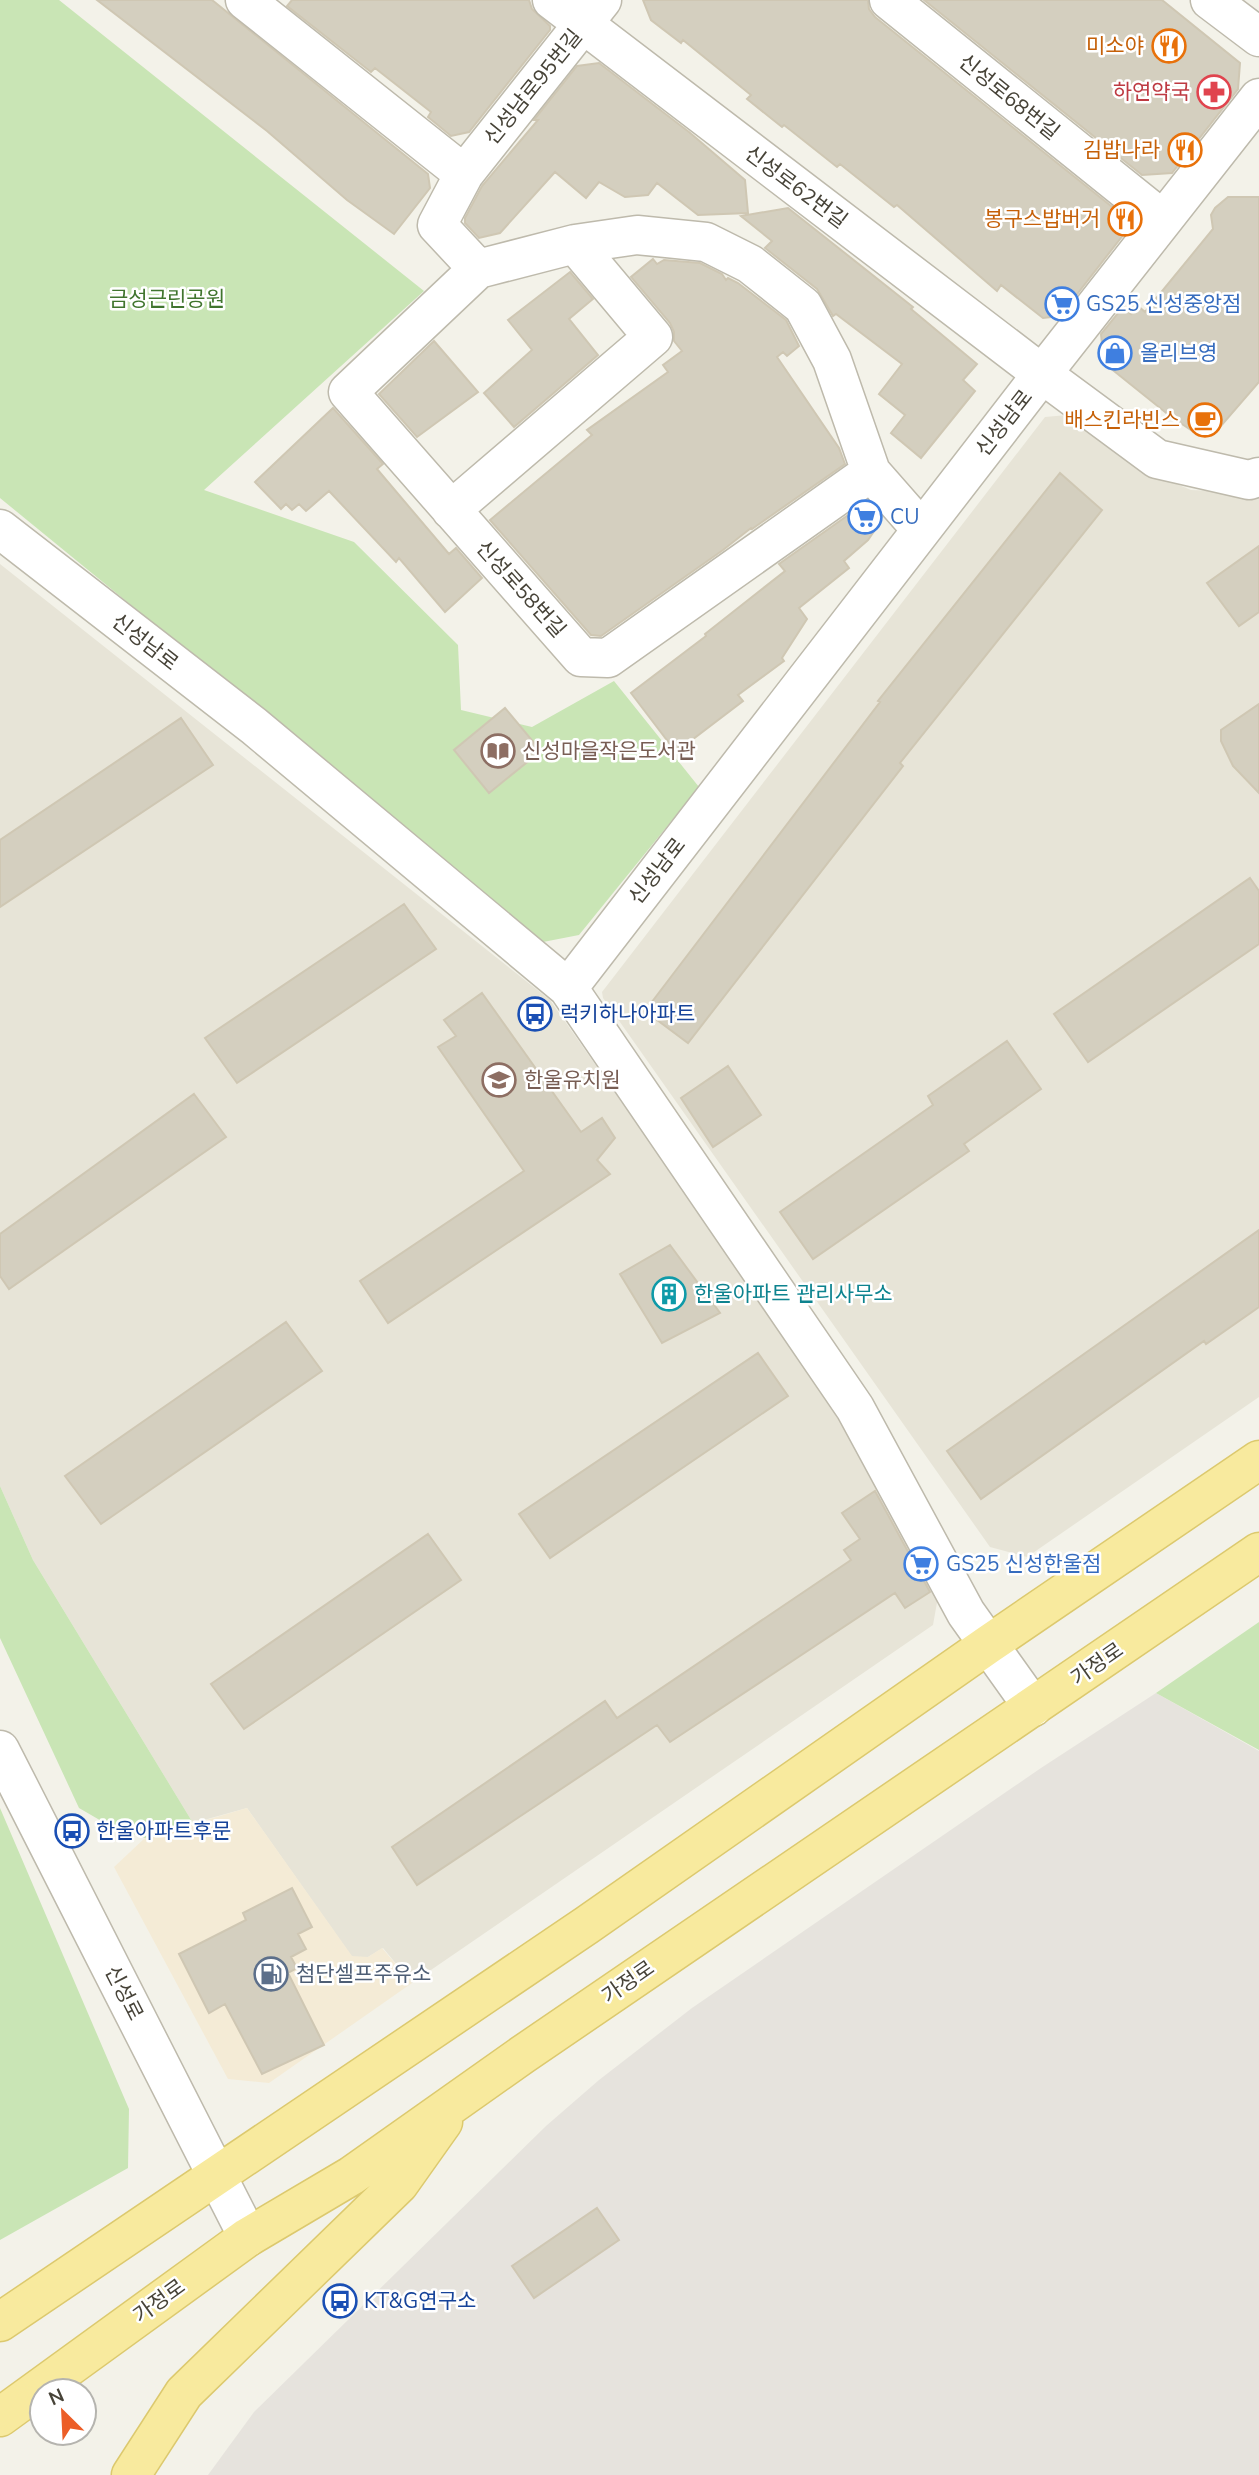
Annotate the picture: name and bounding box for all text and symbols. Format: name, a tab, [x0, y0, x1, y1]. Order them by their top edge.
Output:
street label: 신성남로95번길	[478, 23, 588, 151]
restaurant icon: 미소야	[1150, 27, 1188, 65]
place label: 미소야	[1086, 32, 1144, 60]
street label: 신성로68번길	[953, 48, 1065, 146]
pharmacy icon: 하연약국	[1195, 73, 1233, 111]
place label: 하연약국	[1113, 78, 1190, 106]
restaurant icon: 김밥나라	[1166, 131, 1204, 169]
place label: 김밥나라	[1083, 136, 1160, 164]
street label: 신성로62번길	[739, 139, 853, 235]
restaurant icon: 봉구스밥버거	[1106, 200, 1144, 238]
place label: 봉구스밥버거	[984, 205, 1100, 233]
park label: 금성근린공원	[109, 285, 225, 313]
supermarket icon: GS25 신성중앙점	[1043, 285, 1081, 323]
place label: GS25 신성중앙점	[1086, 290, 1241, 318]
shop icon: 올리브영	[1096, 334, 1134, 372]
place label: 올리브영	[1140, 339, 1217, 367]
street label: 신성남로	[969, 384, 1039, 462]
cafe icon: 배스킨라빈스	[1186, 401, 1224, 439]
place label: 배스킨라빈스	[1064, 406, 1180, 434]
supermarket icon: CU	[846, 498, 884, 536]
place label: CU	[890, 503, 919, 531]
street label: 신성로58번길	[470, 534, 572, 644]
street label: 신성남로	[106, 607, 184, 677]
library icon: 신성마을작은도서관	[479, 732, 517, 770]
place label: 신성마을작은도서관	[522, 737, 696, 765]
street label: 신성남로	[622, 832, 692, 910]
bus stop icon: 럭키하나아파트	[516, 995, 554, 1033]
place label: 럭키하나아파트	[560, 1000, 695, 1028]
school or university icon: 한울유치원	[480, 1061, 518, 1099]
place label: 한울유치원	[524, 1066, 621, 1094]
building icon: 한울아파트 관리사무소	[650, 1275, 688, 1313]
place label: 한울아파트 관리사무소	[694, 1280, 893, 1308]
supermarket icon: GS25 신성한울점	[902, 1545, 940, 1583]
place label: GS25 신성한울점	[946, 1550, 1101, 1578]
street label: 가정로	[1065, 1636, 1129, 1692]
bus stop icon: 한울아파트후문	[53, 1812, 91, 1850]
place label: 한울아파트후문	[96, 1817, 231, 1845]
street label: 가정로	[596, 1954, 660, 2010]
fuel station icon: 첨단셀프주유소	[252, 1955, 290, 1993]
place label: 첨단셀프주유소	[296, 1960, 431, 1988]
street label: 신성로	[98, 1961, 150, 2025]
street label: 가정로	[127, 2273, 191, 2329]
bus stop icon: KT&G연구소	[321, 2282, 359, 2320]
place label: KT&G연구소	[364, 2287, 476, 2315]
north arrow	[28, 2377, 98, 2447]
text: N	[45, 2383, 68, 2412]

